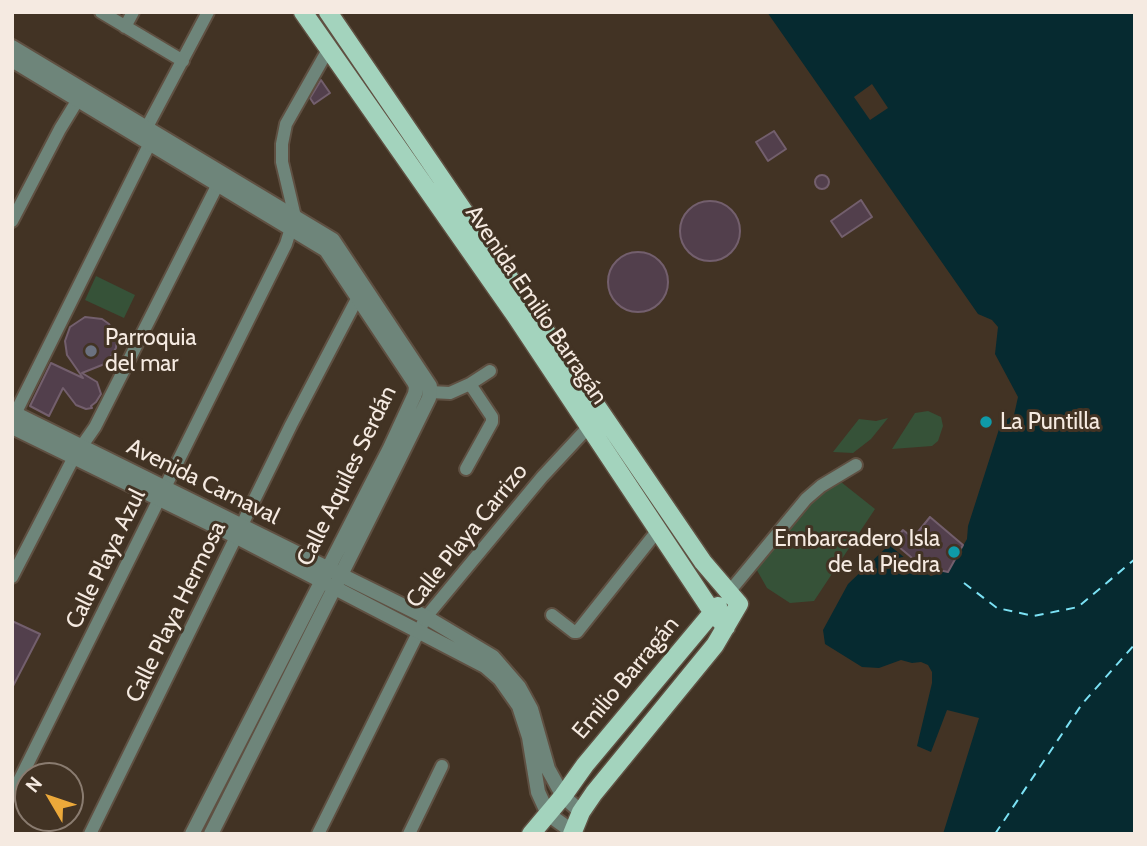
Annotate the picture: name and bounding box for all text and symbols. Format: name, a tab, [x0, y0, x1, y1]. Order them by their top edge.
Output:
street label: Avenida Emilio Barragán	[459, 200, 613, 410]
place label: Parroquia del mar	[105, 324, 197, 378]
marker: Parroquia del mar	[83, 343, 99, 359]
street label: Calle Aquiles Serdán	[291, 381, 403, 571]
place label: La Puntilla	[1000, 408, 1100, 436]
marker: La Puntilla	[978, 414, 994, 430]
street label: Avenida Carnaval	[122, 433, 284, 531]
street label: Calle Playa Carrizo	[400, 458, 534, 614]
street label: Calle Playa Azul	[60, 485, 152, 633]
street label: Calle Playa Hermosa	[120, 517, 232, 707]
place label: Embarcadero Isla de la Piedra	[774, 525, 940, 579]
marker: Embarcadero Isla de la Piedra	[946, 544, 962, 560]
street label: Emilio Barragán	[567, 611, 685, 745]
north arrow	[14, 762, 84, 832]
text: N	[21, 772, 47, 797]

